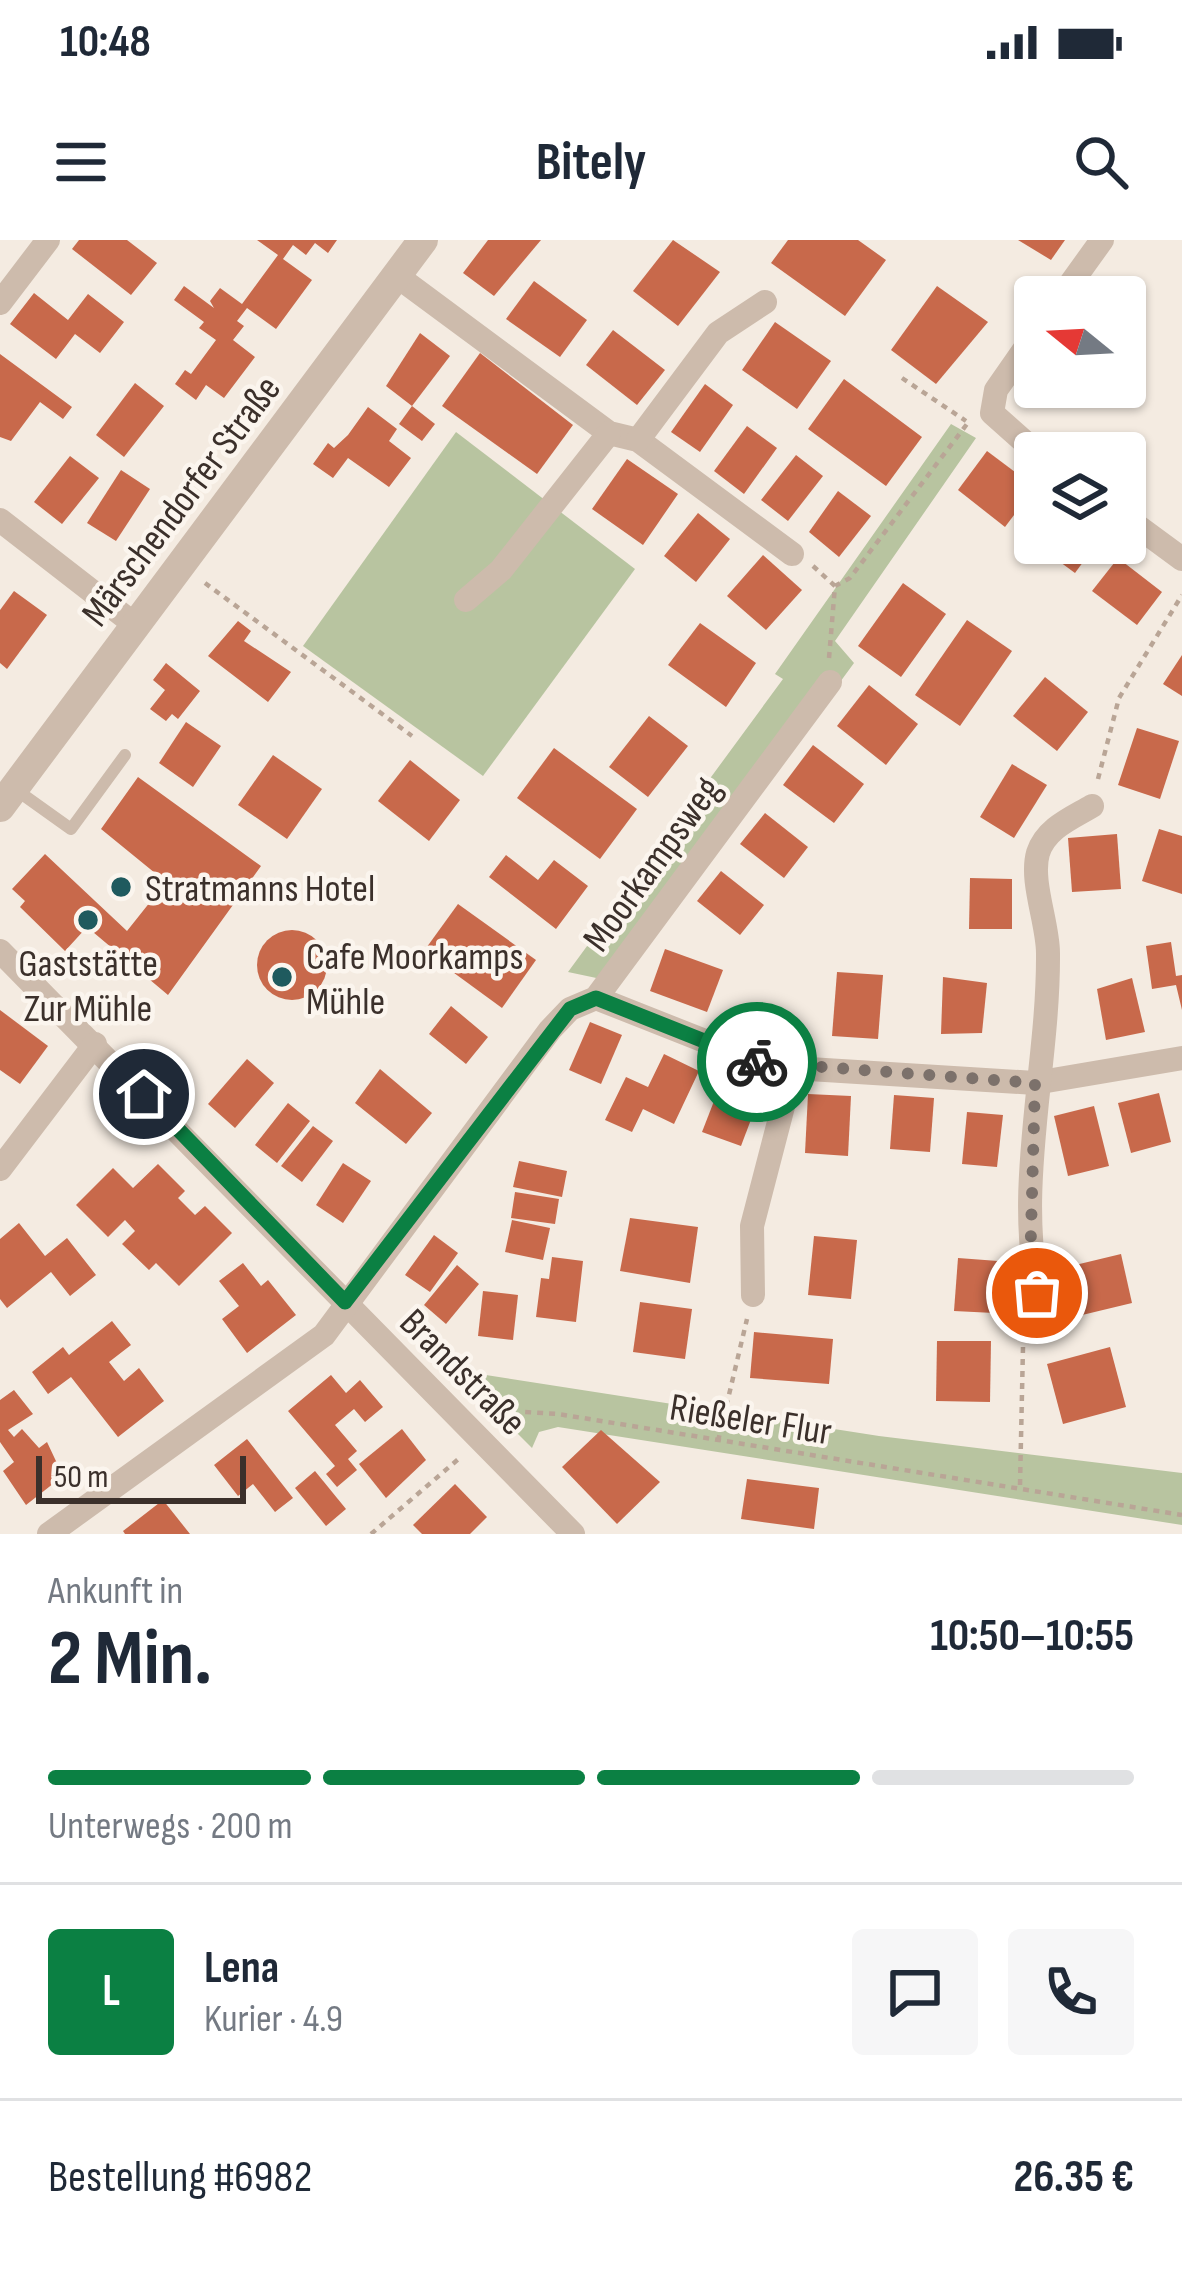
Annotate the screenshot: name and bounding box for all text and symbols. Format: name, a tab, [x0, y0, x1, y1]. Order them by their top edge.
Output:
text: 10:48	[60, 15, 151, 70]
icon: menu	[48, 129, 114, 195]
icon: search	[1068, 129, 1134, 195]
text: Bitely	[536, 130, 646, 195]
north arrow	[1014, 276, 1146, 408]
map controls	[1014, 276, 1146, 564]
street label: Märschendorfer Straße	[73, 367, 291, 636]
button: layers	[1014, 432, 1146, 564]
street label: Moorkampsweg	[574, 768, 732, 961]
place label: Stratmanns Hotel	[145, 866, 375, 913]
marker: Stratmanns Hotel	[108, 874, 134, 900]
marker: Gaststätte Zur Mühle	[75, 907, 101, 933]
place label: Cafe Moorkamps Mühle	[306, 934, 523, 1026]
place label: Gaststätte Zur Mühle	[18, 941, 158, 1033]
marker: Cafe Moorkamps Mühle	[269, 964, 295, 990]
courier	[697, 1002, 817, 1122]
icon: bike	[724, 1029, 790, 1095]
pin	[93, 1043, 195, 1145]
icon: home	[111, 1061, 177, 1127]
pin	[986, 1242, 1088, 1344]
icon: bag	[1004, 1260, 1070, 1326]
street label: Brandstraße	[389, 1300, 535, 1446]
street label: Rießeler Flur	[666, 1385, 835, 1456]
scale bar	[36, 1450, 246, 1503]
text: 50 m	[54, 1457, 108, 1497]
text: Ankunft in	[48, 1568, 183, 1615]
text: 10:50–10:55	[930, 1609, 1134, 1664]
text: 2 Min.	[48, 1613, 212, 1706]
text: Unterwegs · 200 m	[48, 1803, 293, 1850]
button: chat	[852, 1929, 978, 2055]
button: phone	[1008, 1929, 1134, 2055]
text: Lena	[204, 1941, 279, 1996]
text: L	[102, 1964, 120, 2019]
text: Kurier · 4.9	[204, 1996, 343, 2043]
text: Bestellung #6982	[48, 2150, 312, 2205]
text: 26.35 €	[1014, 2150, 1134, 2205]

